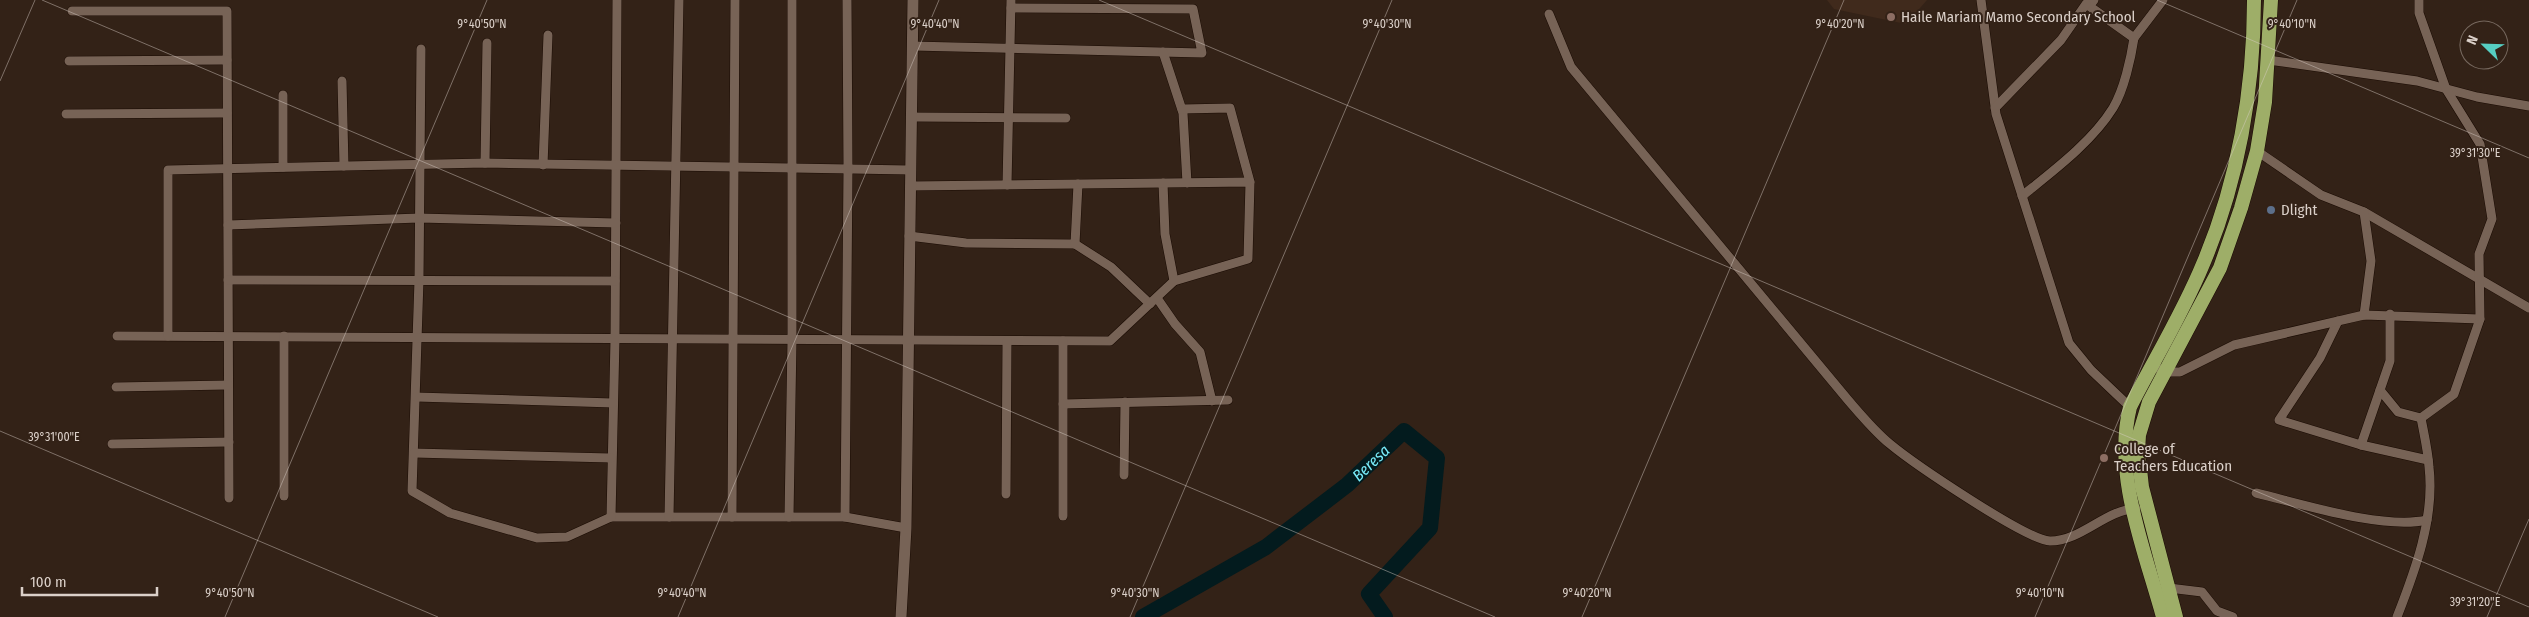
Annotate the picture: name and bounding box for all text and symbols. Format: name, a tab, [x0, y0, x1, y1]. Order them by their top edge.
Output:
place label: Haile Mariam Mamo Secondary School	[1901, 8, 2136, 26]
marker: Haile Mariam Mamo Secondary School	[1885, 11, 1897, 23]
text: 9°40'50"N	[457, 17, 507, 31]
text: 9°40'40"N	[910, 17, 960, 31]
text: 9°40'30"N	[1362, 17, 1412, 31]
text: 9°40'20"N	[1815, 17, 1865, 31]
text: 9°40'10"N	[2268, 17, 2316, 31]
north arrow	[2459, 20, 2509, 70]
text: N	[2463, 33, 2482, 47]
text: 39°31'30"E	[2450, 146, 2501, 160]
place label: Dlight	[2281, 201, 2317, 219]
marker: Dlight	[2265, 204, 2277, 216]
text: 39°31'00"E	[28, 430, 80, 444]
place label: College of Teachers Education	[2114, 440, 2232, 475]
water label: Beresa	[1348, 441, 1393, 485]
marker: College of Teachers Education	[2098, 452, 2110, 464]
scale bar	[22, 564, 158, 596]
text: 100 m	[30, 573, 67, 591]
text: 9°40'50"N	[205, 586, 255, 600]
text: 9°40'40"N	[657, 586, 707, 600]
text: 9°40'30"N	[1110, 586, 1160, 600]
text: 9°40'20"N	[1562, 586, 1612, 600]
text: 9°40'10"N	[2016, 586, 2064, 600]
text: 39°31'20"E	[2450, 595, 2501, 609]

